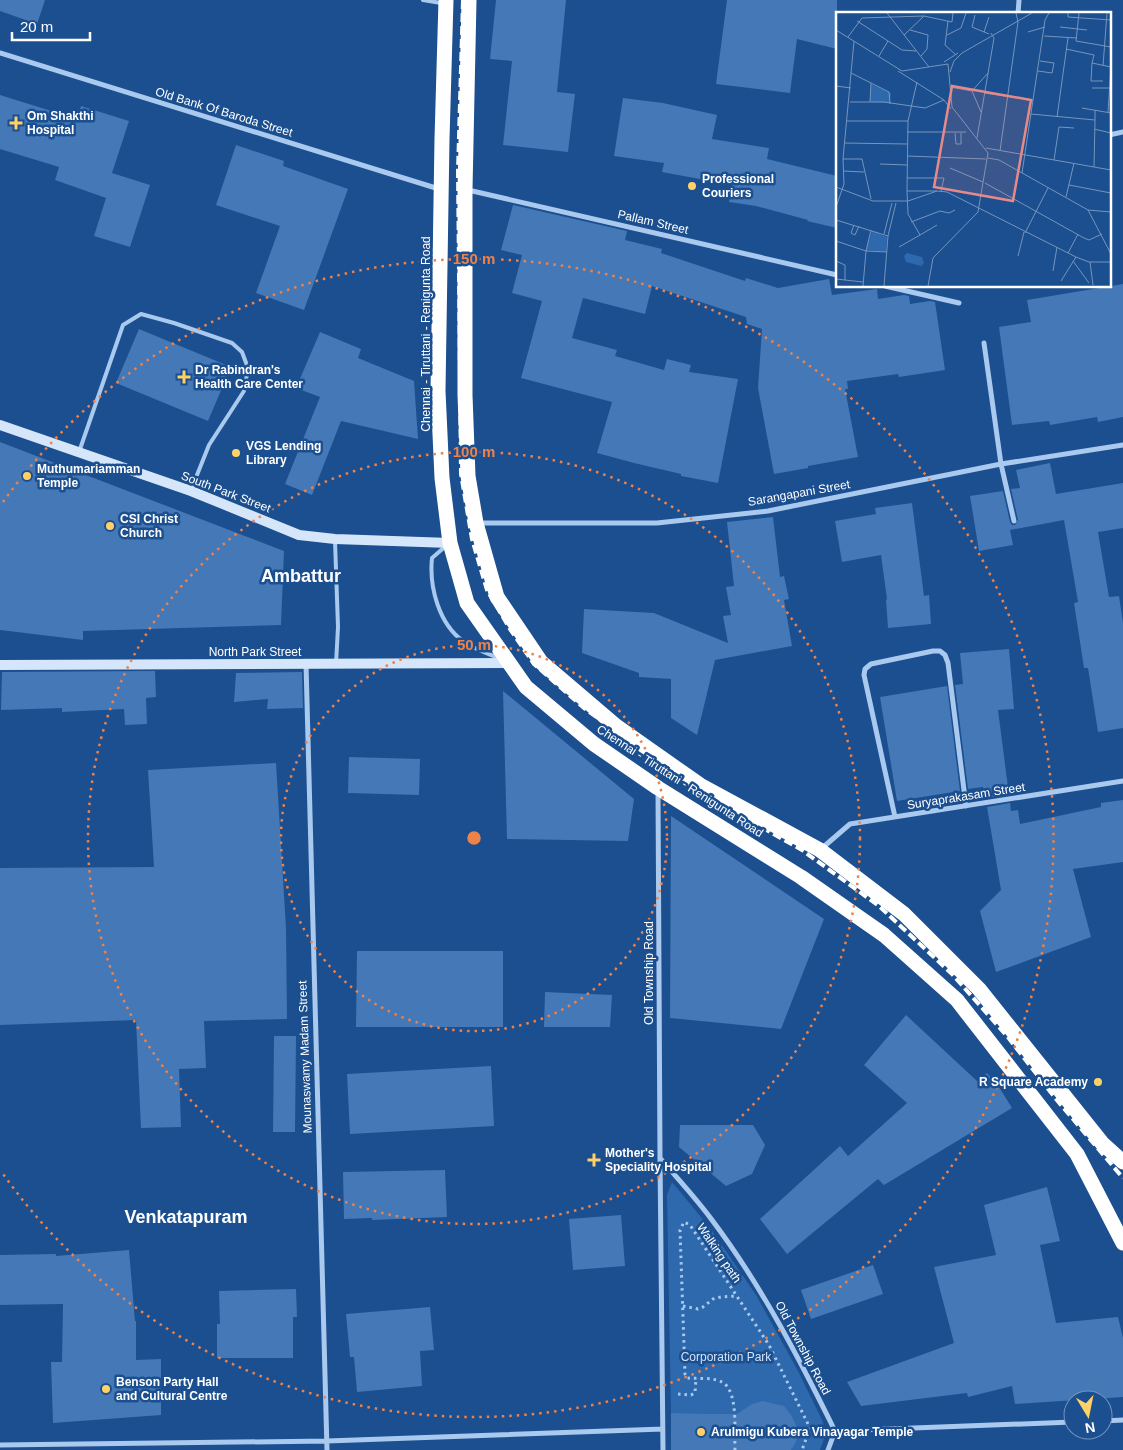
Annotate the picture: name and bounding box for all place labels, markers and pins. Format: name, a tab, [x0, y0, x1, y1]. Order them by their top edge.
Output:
place label: Om Shakthi Hospital	[27, 109, 94, 137]
marker: Om Shakthi Hospital	[9, 116, 23, 130]
place label: Professional Couriers	[702, 172, 774, 200]
marker: Professional Couriers	[686, 180, 698, 192]
place label: Dr Rabindran's Health Care Center	[195, 363, 303, 391]
marker: Dr Rabindran's Health Care Center	[177, 370, 191, 384]
place label: VGS Lending Library	[246, 439, 321, 467]
marker: VGS Lending Library	[230, 447, 242, 459]
place label: Muthumariamman Temple	[37, 462, 140, 490]
marker: Muthumariamman Temple	[21, 470, 33, 482]
place label: CSI Christ Church	[120, 512, 178, 540]
marker: CSI Christ Church	[104, 520, 116, 532]
centre of rings	[465, 829, 483, 847]
place label: R Square Academy	[979, 1075, 1088, 1089]
marker: R Square Academy	[1092, 1076, 1104, 1088]
place label: Mother's Speciality Hospital	[605, 1146, 712, 1174]
marker: Mother's Speciality Hospital	[587, 1153, 601, 1167]
place label: Benson Party Hall and Cultural Centre	[116, 1375, 228, 1403]
marker: Benson Party Hall and Cultural Centre	[100, 1383, 112, 1395]
place label: Arulmigu Kubera Vinayagar Temple	[711, 1425, 914, 1439]
marker: Arulmigu Kubera Vinayagar Temple	[695, 1426, 707, 1438]

